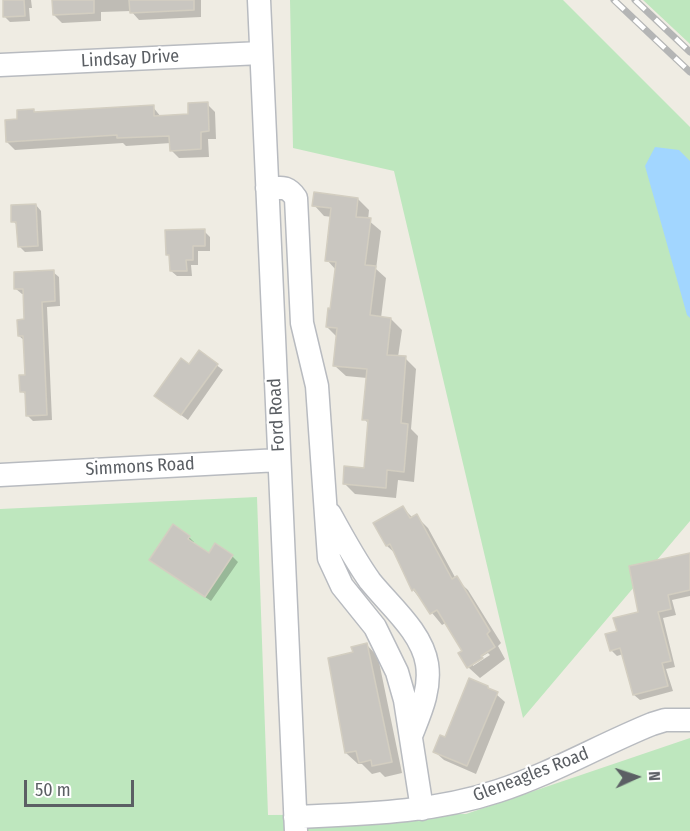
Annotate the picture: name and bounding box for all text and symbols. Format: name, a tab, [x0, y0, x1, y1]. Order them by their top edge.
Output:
street label: Lindsay Drive	[80, 46, 180, 72]
street label: Ford Road	[264, 378, 290, 452]
street label: Simmons Road	[85, 453, 195, 481]
street label: Gleneagles Road	[470, 743, 592, 807]
north arrow	[606, 747, 666, 807]
scale bar	[27, 768, 136, 806]
text: N	[645, 771, 664, 781]
text: 50 m	[35, 779, 71, 801]

